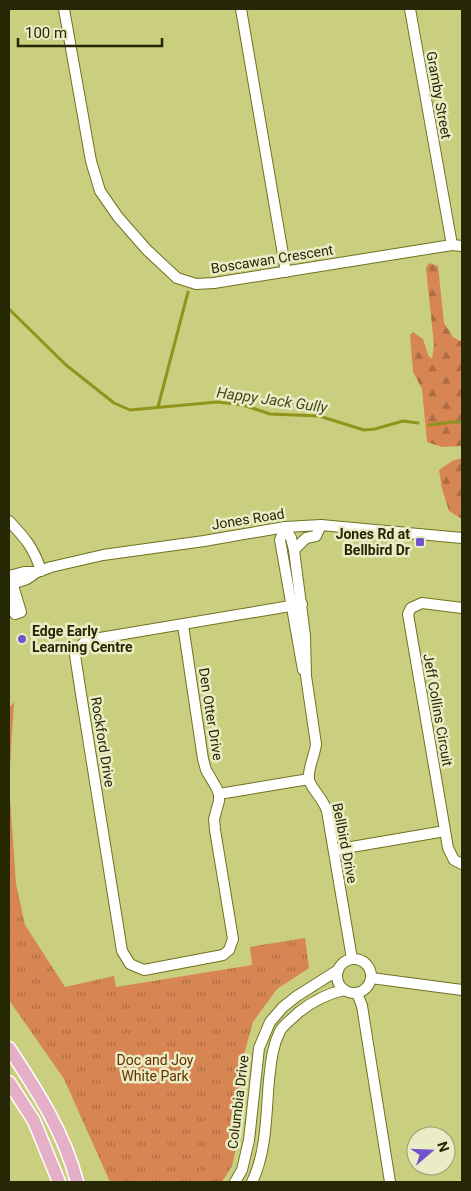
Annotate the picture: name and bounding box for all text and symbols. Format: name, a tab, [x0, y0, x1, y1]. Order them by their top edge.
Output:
scale bar	[18, 15, 161, 47]
text: 100 m	[25, 24, 67, 42]
street label: Gramby Street	[423, 50, 455, 140]
street label: Boscawan Crescent	[210, 241, 335, 277]
water label: Happy Jack Gully	[215, 383, 330, 417]
street label: Jones Road	[210, 505, 286, 533]
place label: Jones Rd at Bellbird Dr	[336, 526, 410, 558]
marker: Jones Rd at Bellbird Dr	[414, 536, 426, 548]
place label: Edge Early Learning Centre	[32, 623, 133, 655]
marker: Edge Early Learning Centre	[16, 633, 28, 645]
street label: Jeff Collins Circuit	[420, 652, 456, 768]
street label: Den Otter Drive	[196, 666, 226, 762]
street label: Rockford Drive	[88, 696, 118, 788]
street label: Bellbird Drive	[329, 801, 361, 885]
park label: Doc and Joy White Park	[117, 1052, 194, 1084]
street label: Columbia Drive	[224, 1054, 252, 1150]
north arrow	[406, 1126, 456, 1176]
text: N	[434, 1139, 452, 1154]

